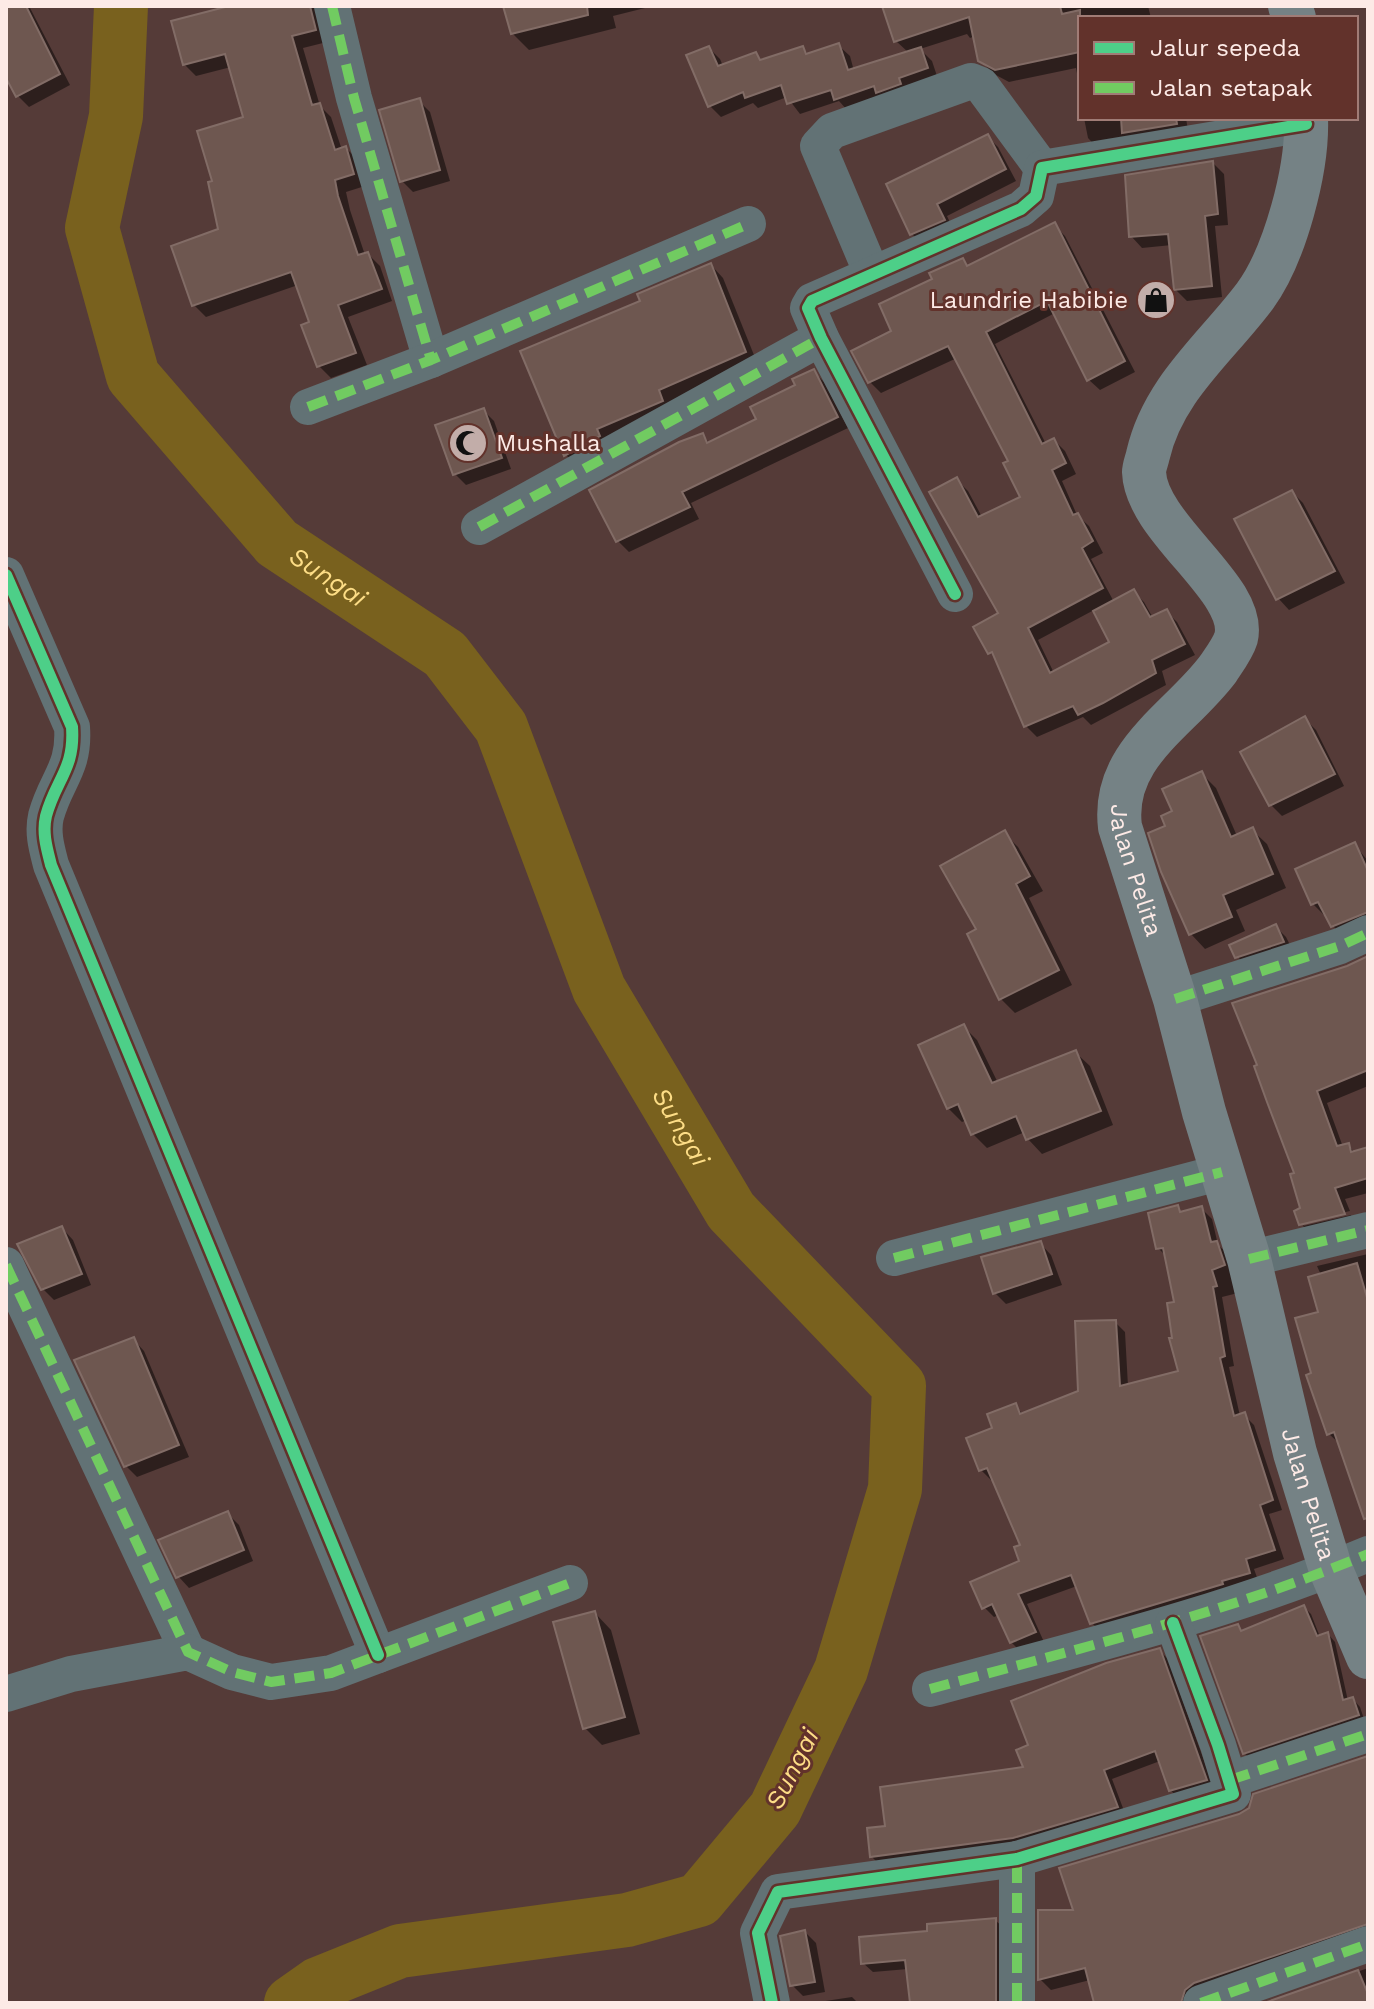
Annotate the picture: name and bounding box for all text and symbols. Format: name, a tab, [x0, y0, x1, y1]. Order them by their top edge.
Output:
legend	[1078, 16, 1358, 120]
text: Jalur sepeda	[1150, 34, 1300, 62]
text: Jalan setapak	[1150, 74, 1313, 102]
shop icon: Laundrie Habibie	[1135, 279, 1177, 321]
place label: Laundrie Habibie	[929, 286, 1128, 314]
mosque icon: Mushalla	[447, 422, 489, 464]
place label: Mushalla	[496, 429, 600, 457]
water label: Sungai	[284, 540, 373, 614]
street label: Jalan Pelita	[1105, 804, 1168, 940]
water label: Sungai	[646, 1082, 716, 1173]
street label: Jalan Pelita	[1276, 1426, 1341, 1564]
water label: Sungai	[759, 1723, 826, 1814]

